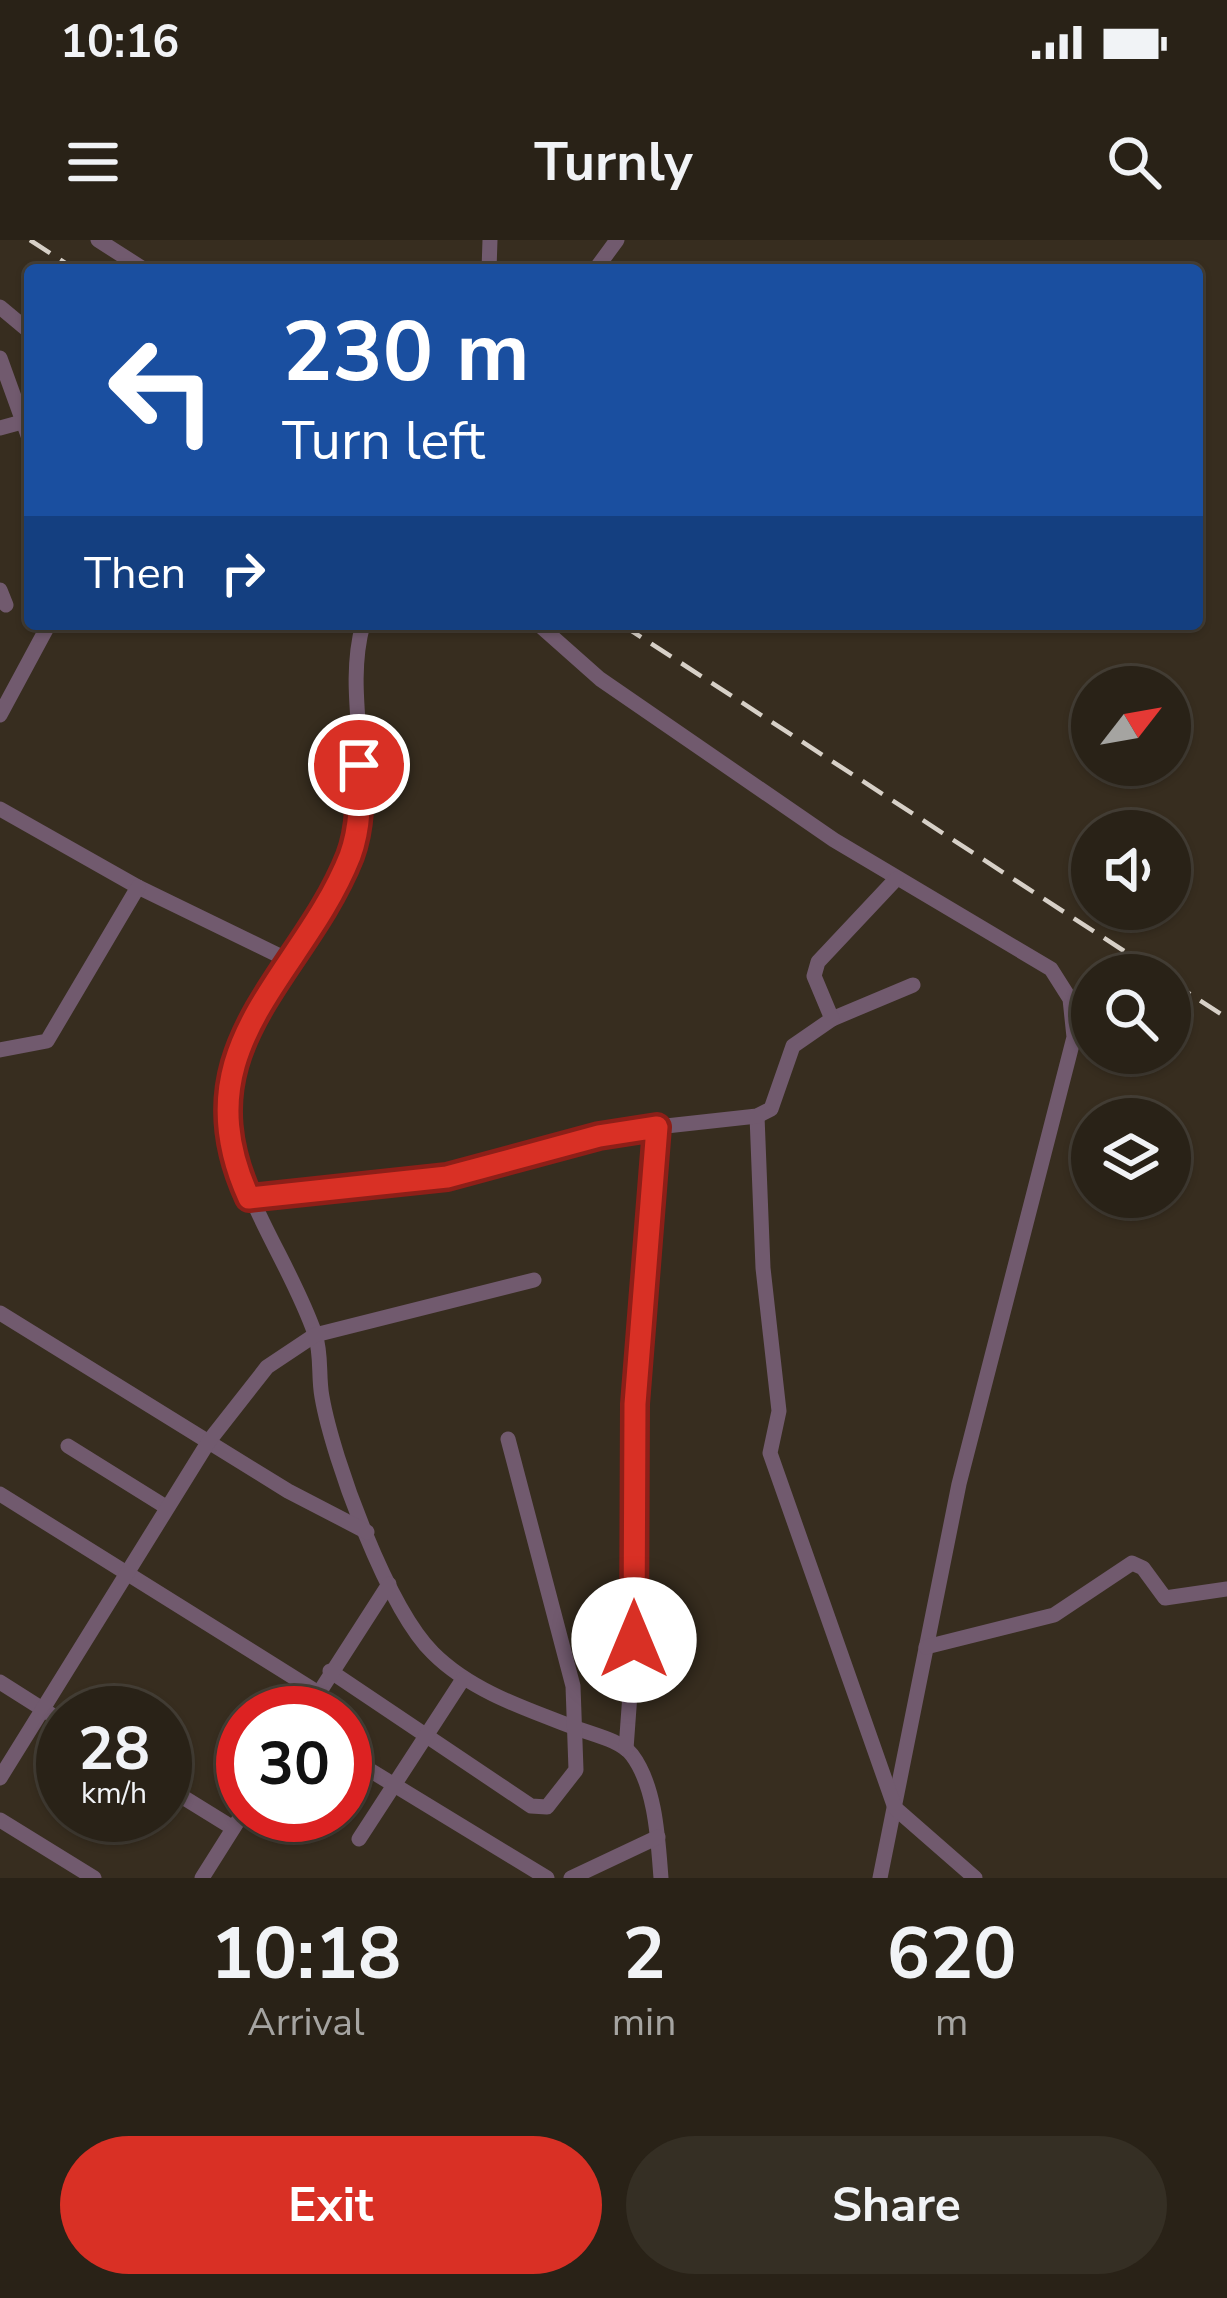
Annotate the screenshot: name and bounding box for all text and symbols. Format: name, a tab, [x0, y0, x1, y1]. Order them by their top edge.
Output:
text: 10:16	[60, 12, 179, 73]
text: Turnly	[534, 125, 693, 199]
icon: menu	[60, 129, 126, 195]
icon: search	[1101, 129, 1167, 195]
text: 230 m	[282, 295, 530, 410]
icon: left	[84, 312, 240, 468]
text: Turn left	[282, 404, 485, 478]
icon: right	[210, 540, 276, 606]
text: Then	[84, 543, 186, 604]
north arrow	[1071, 666, 1191, 786]
map controls	[1071, 666, 1191, 1218]
pin	[308, 714, 410, 816]
icon: arrive	[326, 732, 392, 798]
button: sound	[1071, 810, 1191, 930]
button: search	[1071, 954, 1191, 1074]
button: layers	[1071, 1098, 1191, 1218]
position arrow	[571, 1577, 697, 1703]
speed limit sign: 30	[216, 1686, 372, 1842]
text: 28	[78, 1708, 150, 1790]
text: km/h	[81, 1773, 147, 1814]
text: 10:18	[211, 1905, 401, 2003]
text: 2	[622, 1905, 666, 2003]
text: 620	[887, 1905, 1016, 2003]
text: Arrival	[247, 1996, 365, 2049]
text: min	[612, 1996, 676, 2049]
text: m	[935, 1996, 968, 2049]
button: Exit	[60, 2136, 602, 2274]
button: Share	[626, 2136, 1167, 2274]

